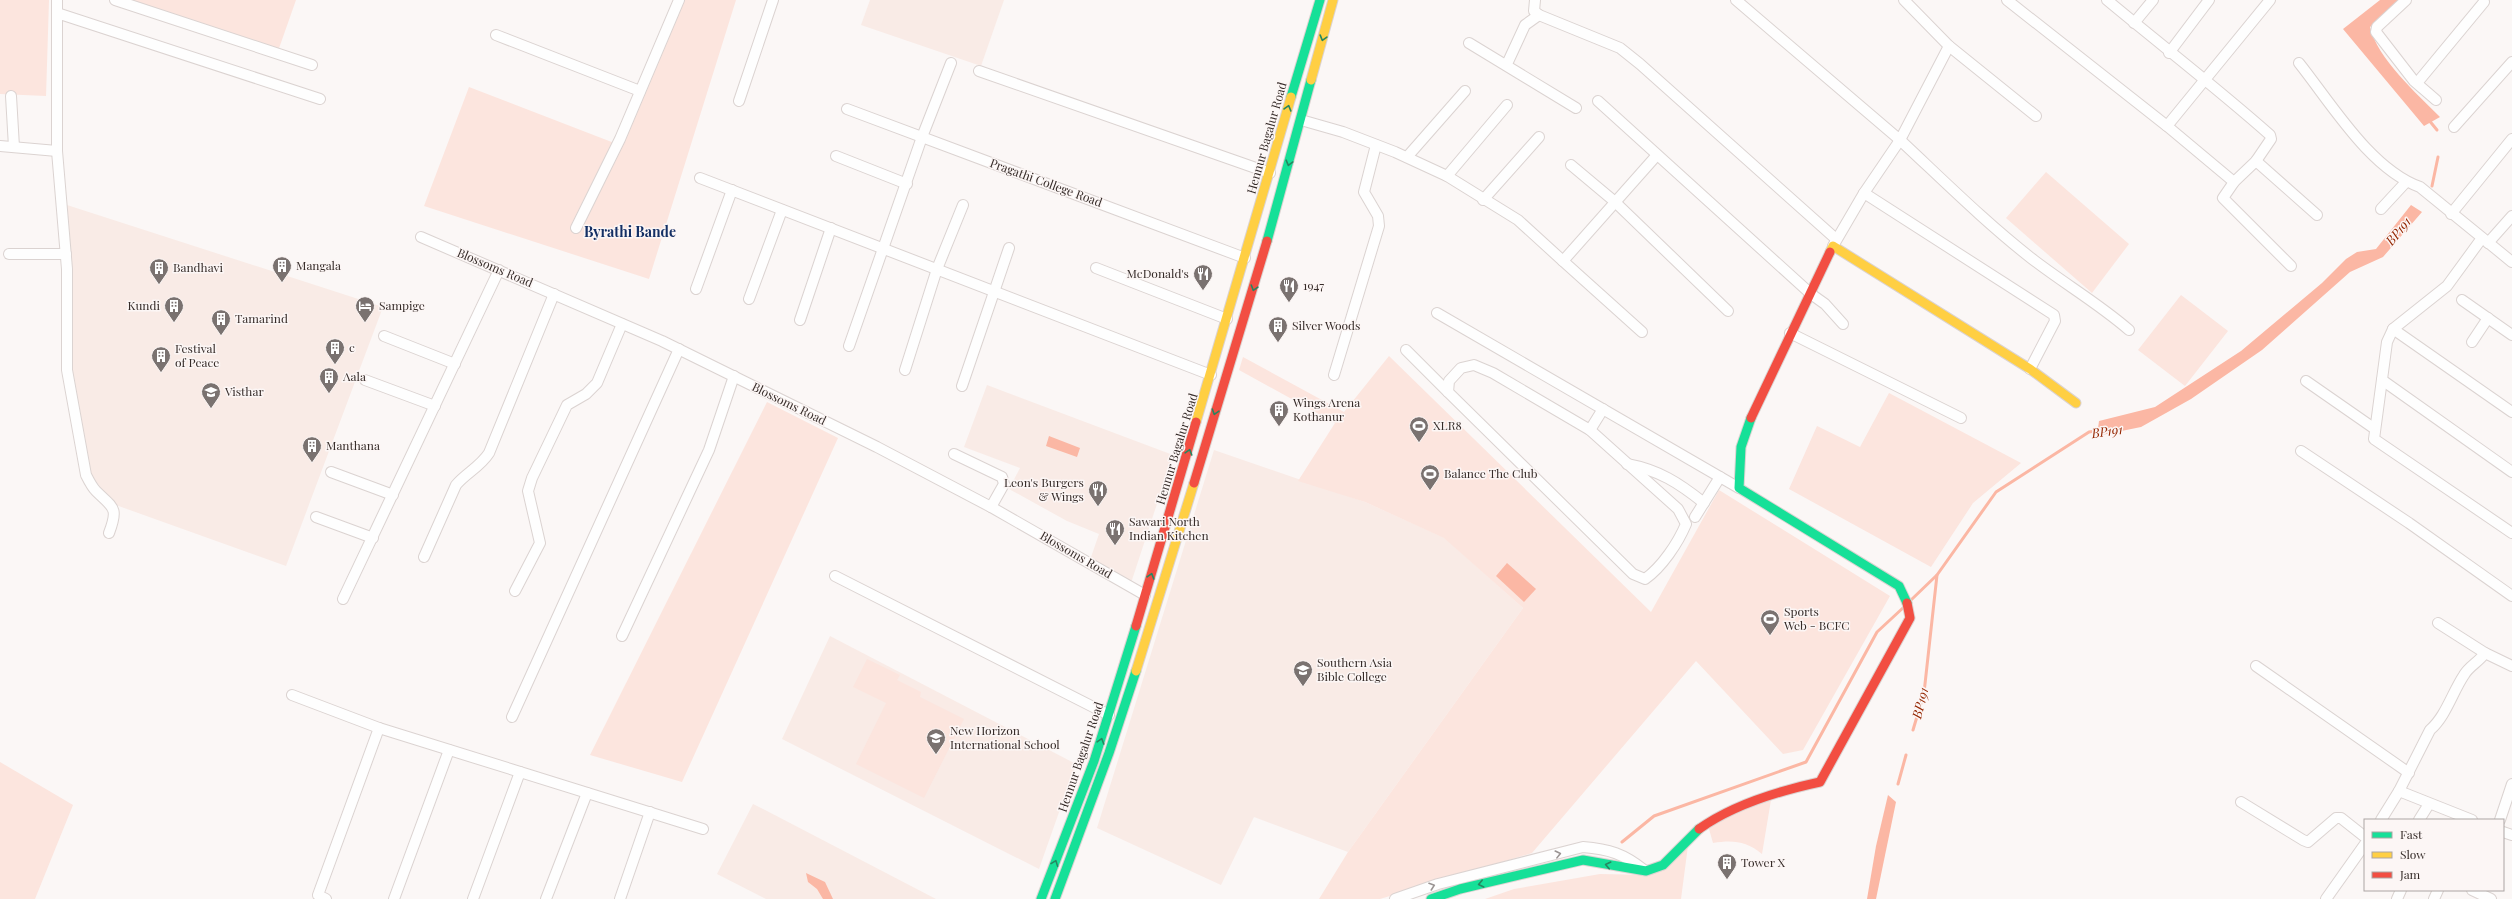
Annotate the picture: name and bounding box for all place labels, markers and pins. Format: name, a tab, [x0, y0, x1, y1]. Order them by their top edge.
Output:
building icon: Mangala	[271, 255, 293, 283]
building icon: Bandhavi	[148, 257, 170, 285]
place label: Mangala	[296, 257, 341, 273]
place label: Bandhavi	[173, 259, 223, 275]
restaurant icon: McDonald's	[1192, 263, 1214, 291]
place label: McDonald's	[1127, 265, 1189, 281]
restaurant icon: 1947	[1278, 275, 1300, 303]
place label: 1947	[1303, 277, 1324, 293]
building icon: Kundi	[163, 295, 185, 323]
hotel icon: Sampige	[354, 295, 376, 323]
place label: Kundi	[128, 297, 160, 313]
place label: Sampige	[379, 297, 425, 313]
building icon: Tamarind	[210, 308, 232, 336]
place label: Tamarind	[235, 310, 288, 326]
building icon: Silver Woods	[1267, 315, 1289, 343]
place label: Silver Woods	[1292, 317, 1360, 333]
building icon: c	[324, 337, 346, 365]
place label: c	[349, 339, 355, 355]
place label: Festival of Peace	[175, 340, 219, 370]
building icon: Festival of Peace	[150, 345, 172, 373]
building icon: Aala	[318, 366, 340, 394]
place label: Aala	[342, 368, 366, 384]
school or university icon: Visthar	[200, 381, 222, 409]
place label: Visthar	[224, 383, 264, 399]
place label: Wings Arena Kothanur	[1292, 394, 1360, 424]
building icon: Wings Arena Kothanur	[1268, 399, 1290, 427]
sports icon: XLR8	[1408, 415, 1430, 443]
place label: XLR8	[1433, 417, 1462, 433]
building icon: Manthana	[301, 435, 323, 463]
place label: Manthana	[326, 437, 380, 453]
sports icon: Balance The Club	[1419, 463, 1441, 491]
place label: Balance The Club	[1444, 465, 1538, 481]
place label: Leon's Burgers & Wings	[1004, 474, 1084, 504]
restaurant icon: Leon's Burgers & Wings	[1087, 479, 1109, 507]
place label: Sawari North Indian Kitchen	[1129, 513, 1209, 543]
restaurant icon: Sawari North Indian Kitchen	[1104, 518, 1126, 546]
place label: Sports Web - BCFC	[1783, 603, 1850, 633]
sports icon: Sports Web - BCFC	[1759, 608, 1781, 636]
place label: Southern Asia Bible College	[1317, 654, 1392, 684]
school or university icon: Southern Asia Bible College	[1292, 659, 1314, 687]
place label: New Horizon International School	[950, 722, 1060, 752]
school or university icon: New Horizon International School	[925, 727, 947, 755]
building icon: Tower X	[1716, 852, 1738, 880]
place label: Tower X	[1741, 854, 1786, 870]

